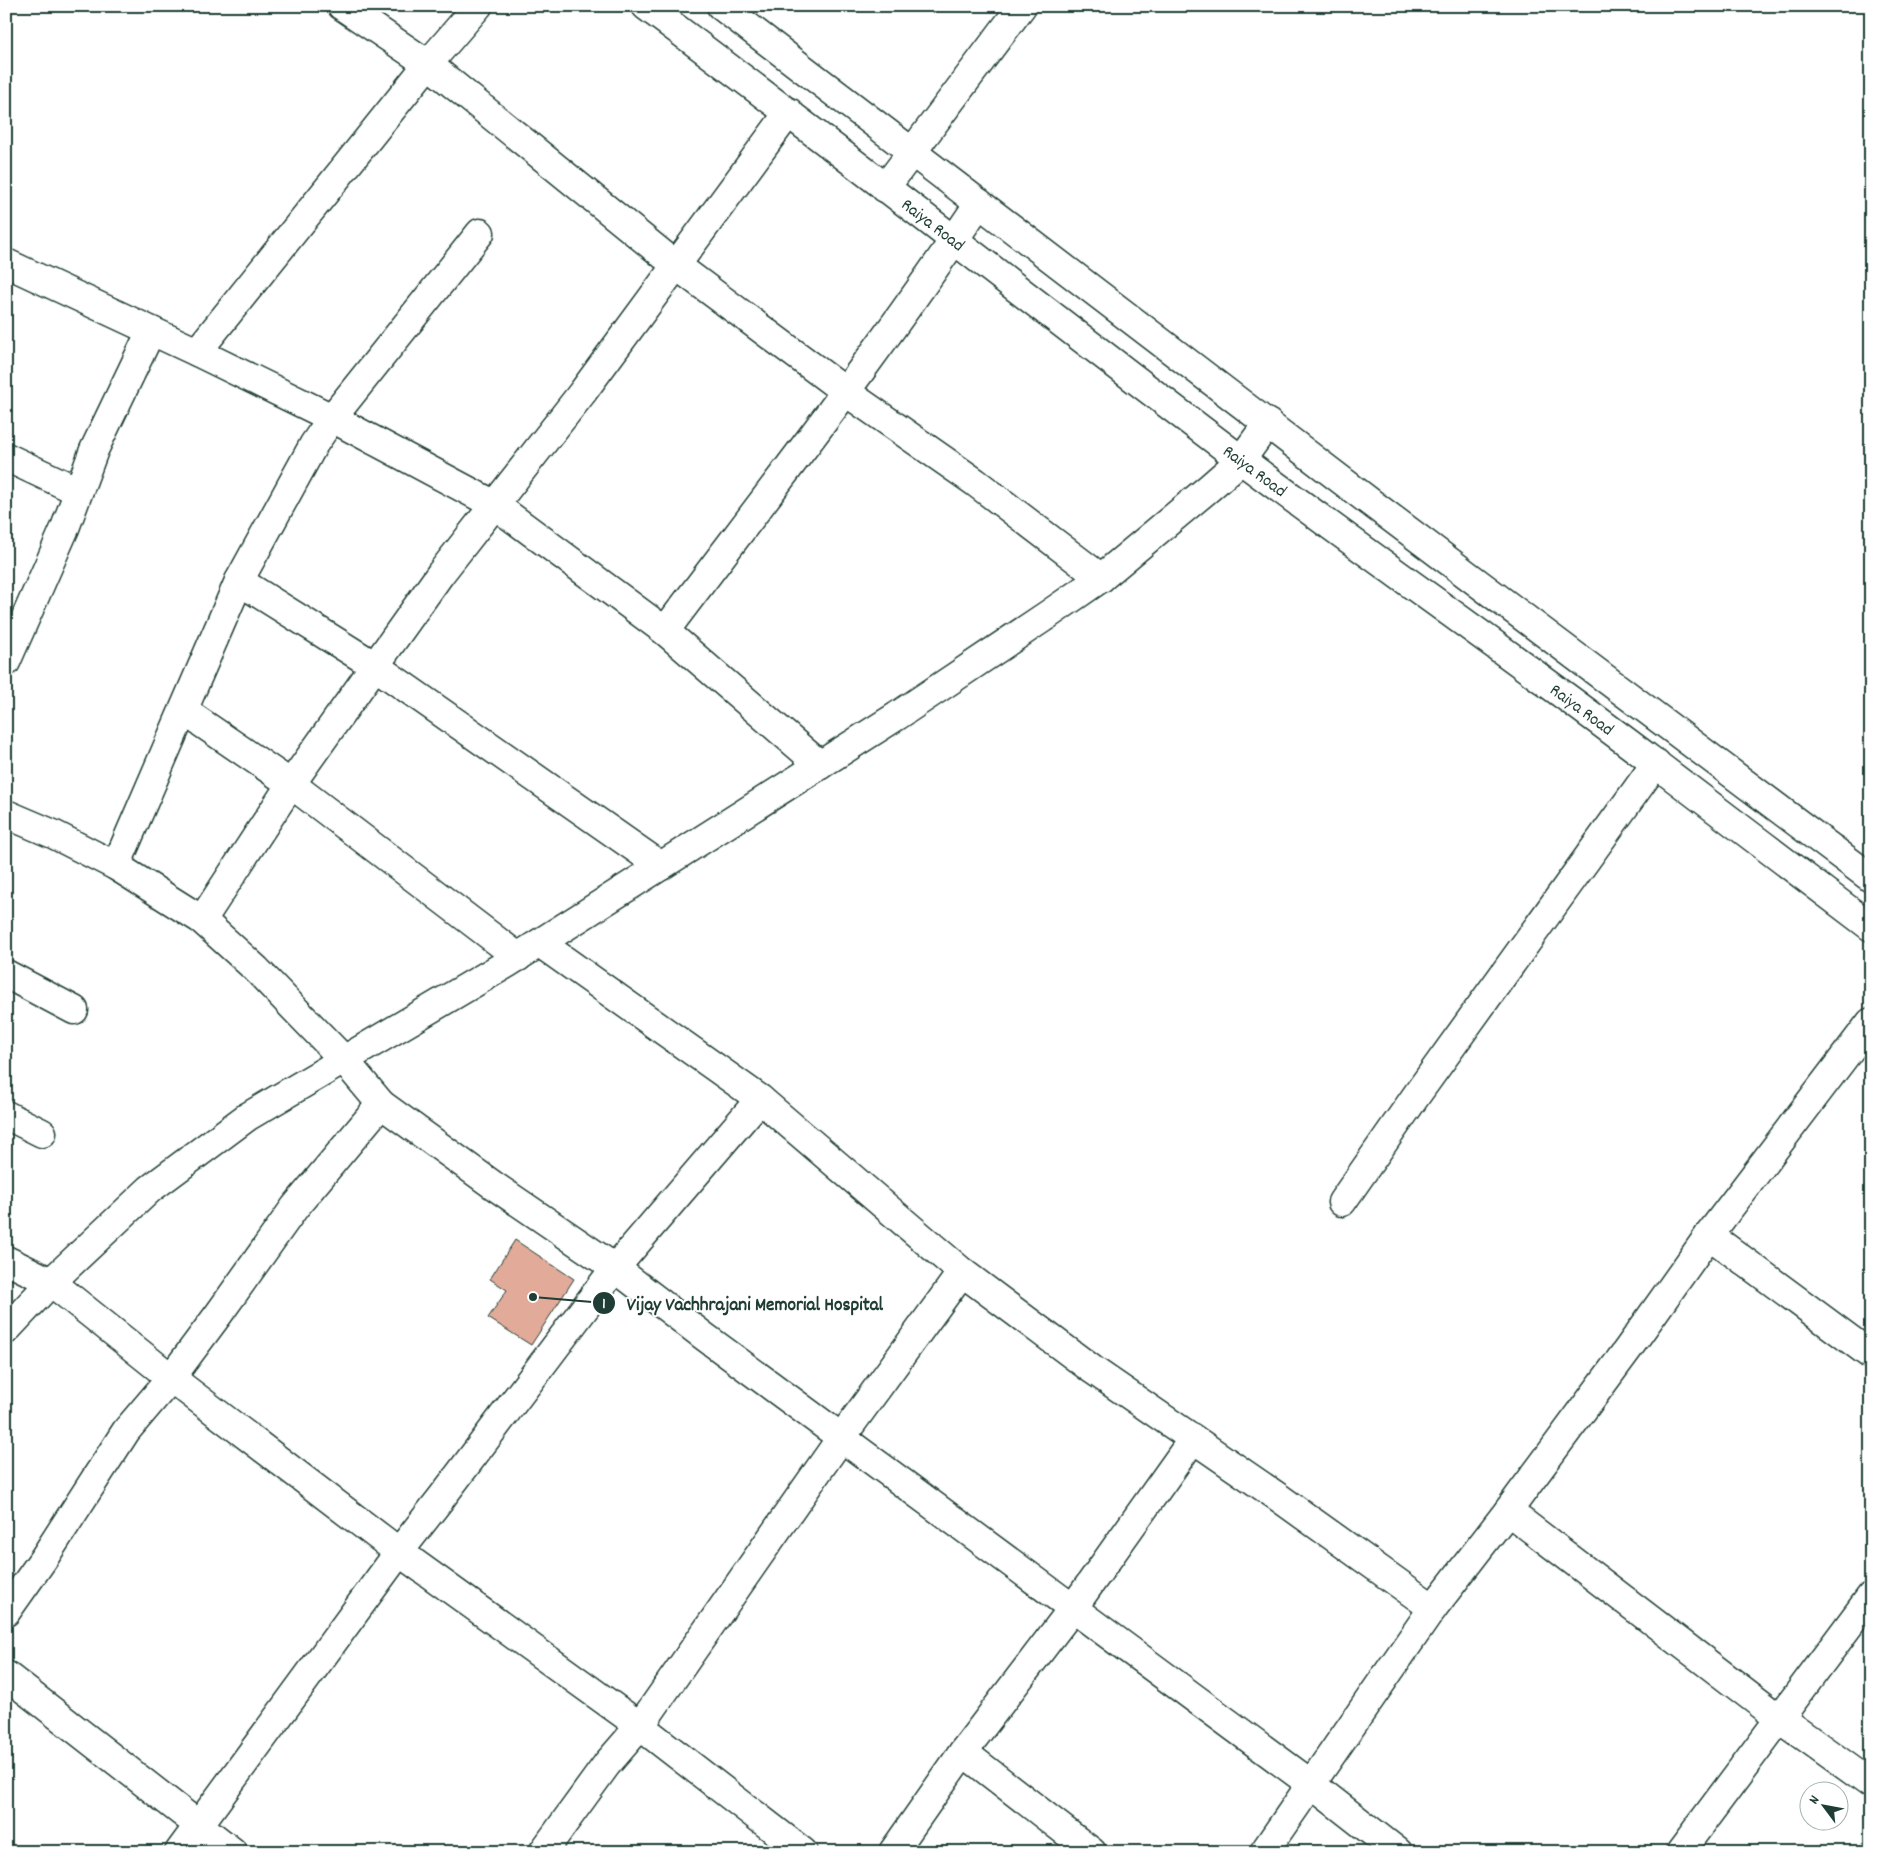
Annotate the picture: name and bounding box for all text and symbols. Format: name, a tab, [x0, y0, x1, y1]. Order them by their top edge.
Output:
street label: Raiya Road	[895, 194, 969, 259]
street label: Raiya Road	[1217, 440, 1291, 504]
street label: Raiya Road	[1544, 679, 1618, 743]
callout: Vijay Vachhrajani Memorial Hospital	[592, 1286, 893, 1320]
text: Vijay Vachhrajani Memorial Hospital	[627, 1293, 884, 1320]
text: 1	[602, 1294, 606, 1316]
north arrow	[1800, 1780, 1850, 1830]
text: N	[1804, 1792, 1825, 1808]

